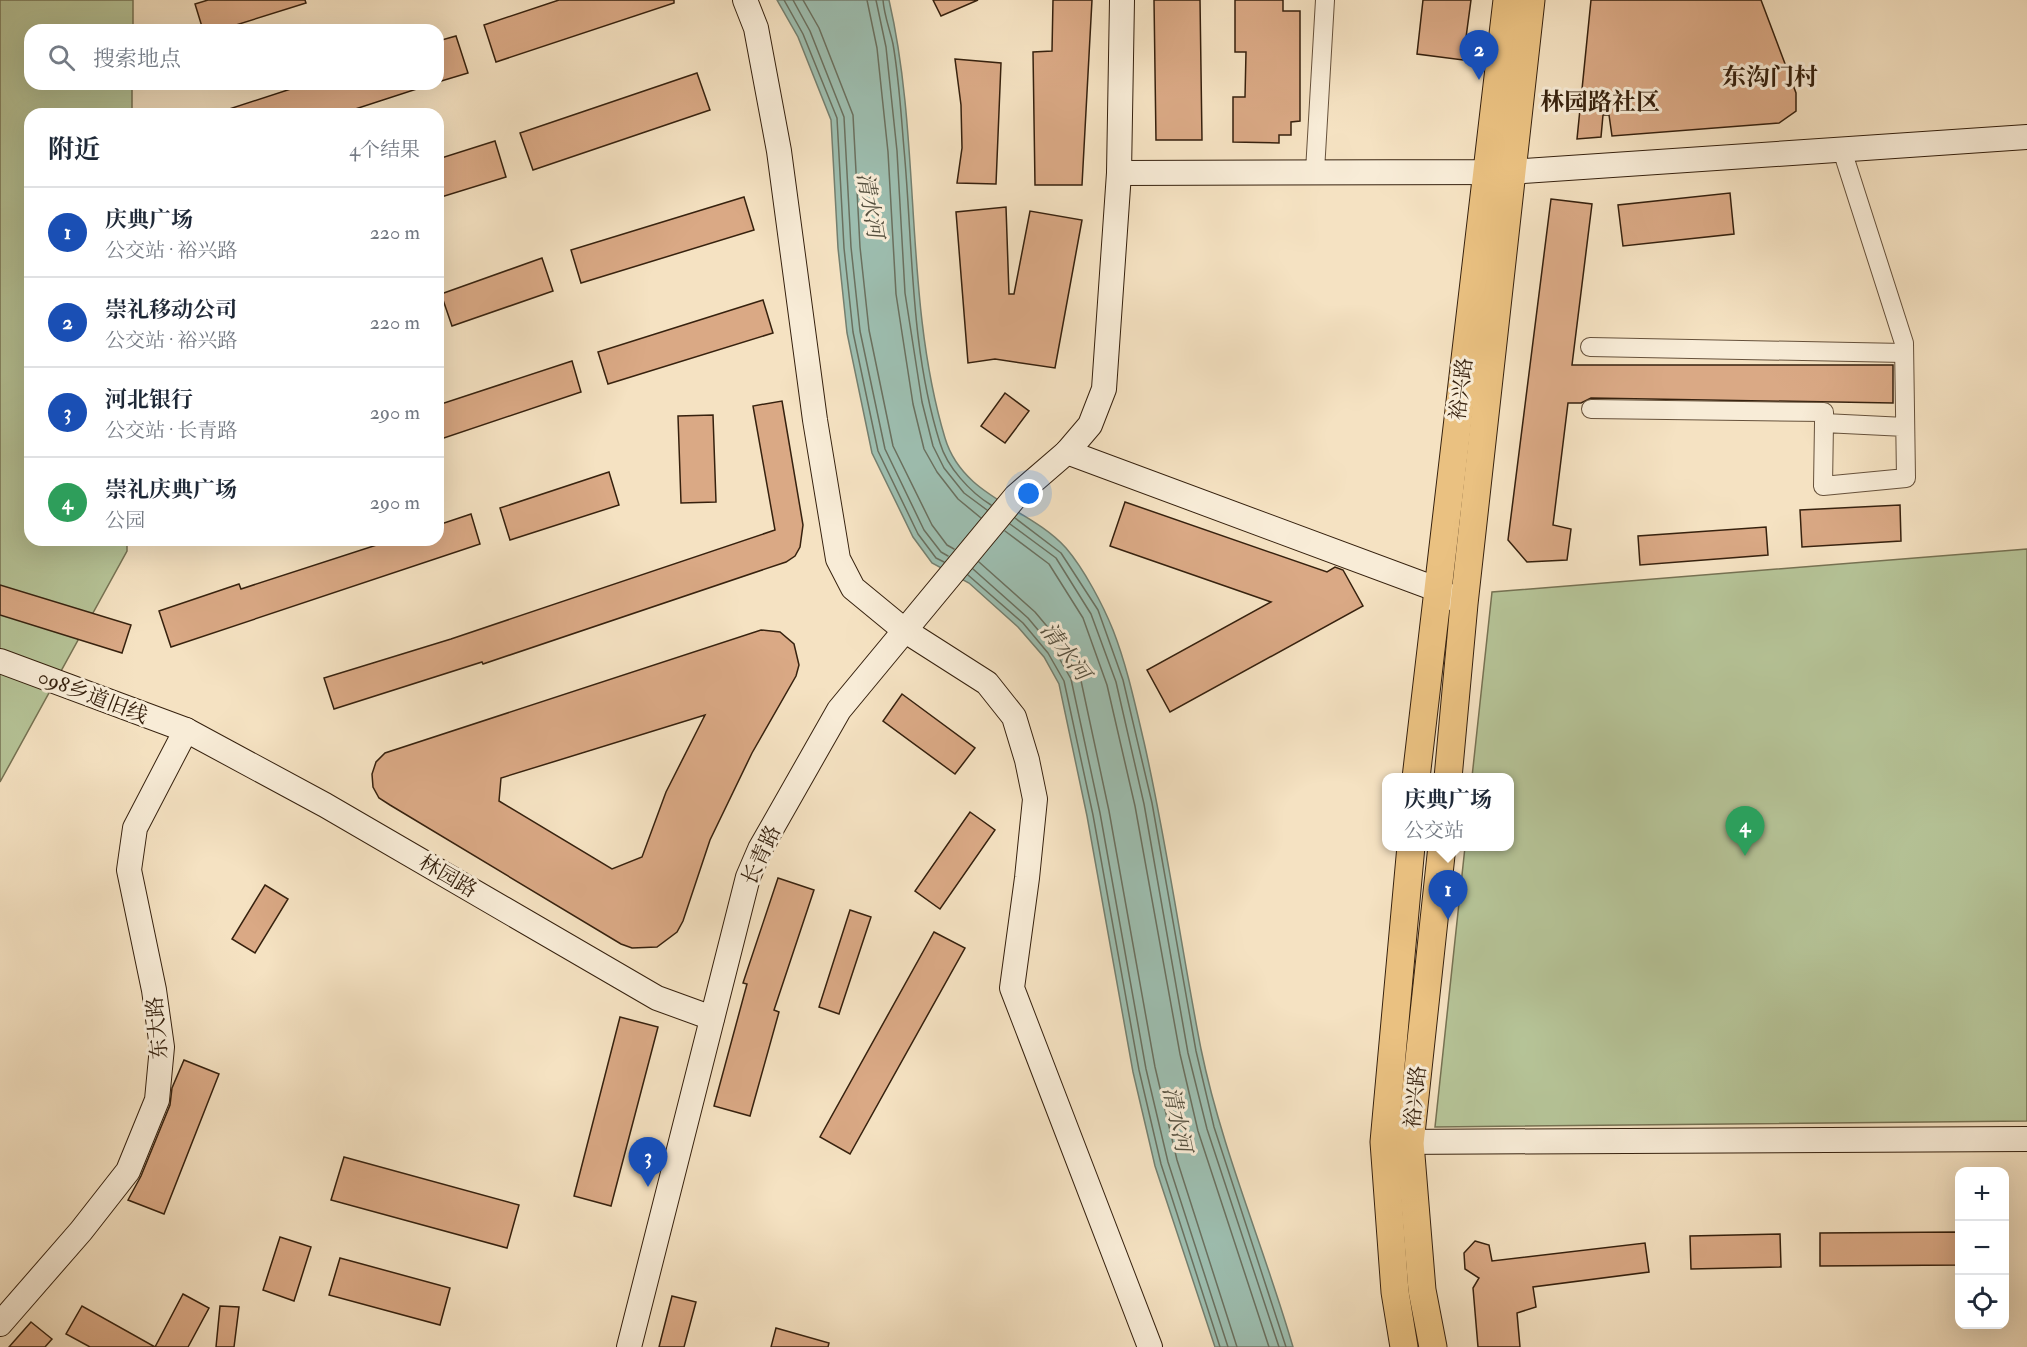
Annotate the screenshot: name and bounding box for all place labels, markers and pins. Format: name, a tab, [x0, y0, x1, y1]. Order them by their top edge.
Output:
pin: 2	[1460, 31, 1498, 80]
pin: 4	[1726, 806, 1764, 856]
pin: 1	[1428, 870, 1468, 920]
pin: 3	[628, 1138, 668, 1187]

